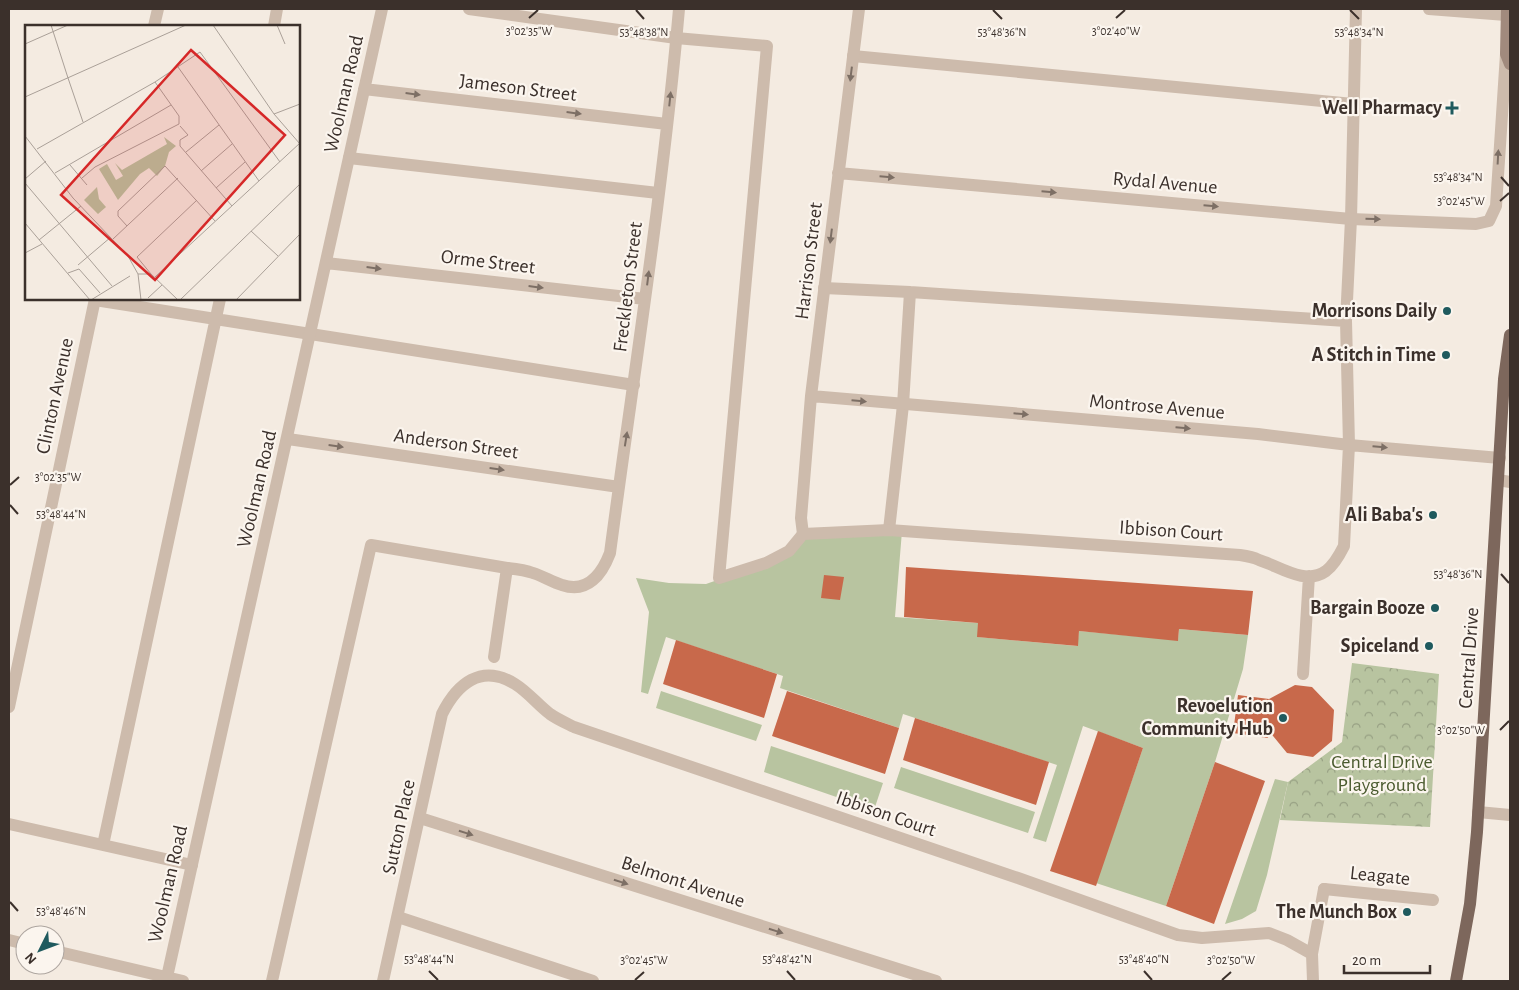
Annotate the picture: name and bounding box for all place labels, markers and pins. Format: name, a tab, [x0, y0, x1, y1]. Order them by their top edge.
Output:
place label: Well Pharmacy	[1321, 98, 1442, 118]
marker: Well Pharmacy	[1446, 102, 1458, 114]
place label: Morrisons Daily	[1312, 301, 1437, 321]
marker: Morrisons Daily	[1441, 305, 1453, 317]
place label: A Stitch in Time	[1311, 345, 1436, 365]
marker: A Stitch in Time	[1440, 349, 1452, 361]
place label: Ali Baba's	[1345, 505, 1423, 525]
marker: Ali Baba's	[1427, 509, 1439, 521]
place label: Bargain Booze	[1310, 598, 1425, 618]
marker: Bargain Booze	[1429, 602, 1441, 614]
place label: Spiceland	[1341, 636, 1419, 656]
marker: Spiceland	[1423, 640, 1435, 652]
place label: Revoelution Community Hub	[1142, 696, 1273, 739]
marker: Revoelution Community Hub	[1277, 712, 1289, 724]
place label: The Munch Box	[1276, 902, 1398, 922]
marker: The Munch Box	[1401, 906, 1413, 918]

